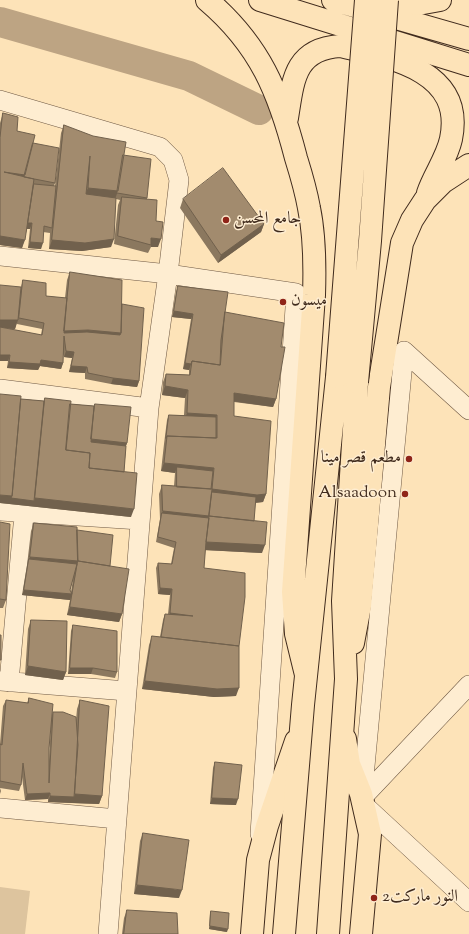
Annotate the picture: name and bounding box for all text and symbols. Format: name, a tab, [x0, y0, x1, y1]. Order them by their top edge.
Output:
place label: جامع المحسن	[234, 210, 301, 230]
marker: جامع المحسن	[221, 215, 231, 225]
place label: ميسون	[291, 292, 327, 312]
marker: ميسون	[278, 297, 288, 307]
place label: مطعم قصر مينا	[321, 449, 401, 469]
marker: مطعم قصر مينا	[404, 454, 414, 464]
place label: Alsaadoon	[318, 484, 397, 504]
marker: Alsaadoon	[400, 489, 410, 499]
place label: النور ماركت2	[382, 888, 458, 908]
marker: النور ماركت2	[369, 893, 379, 903]

